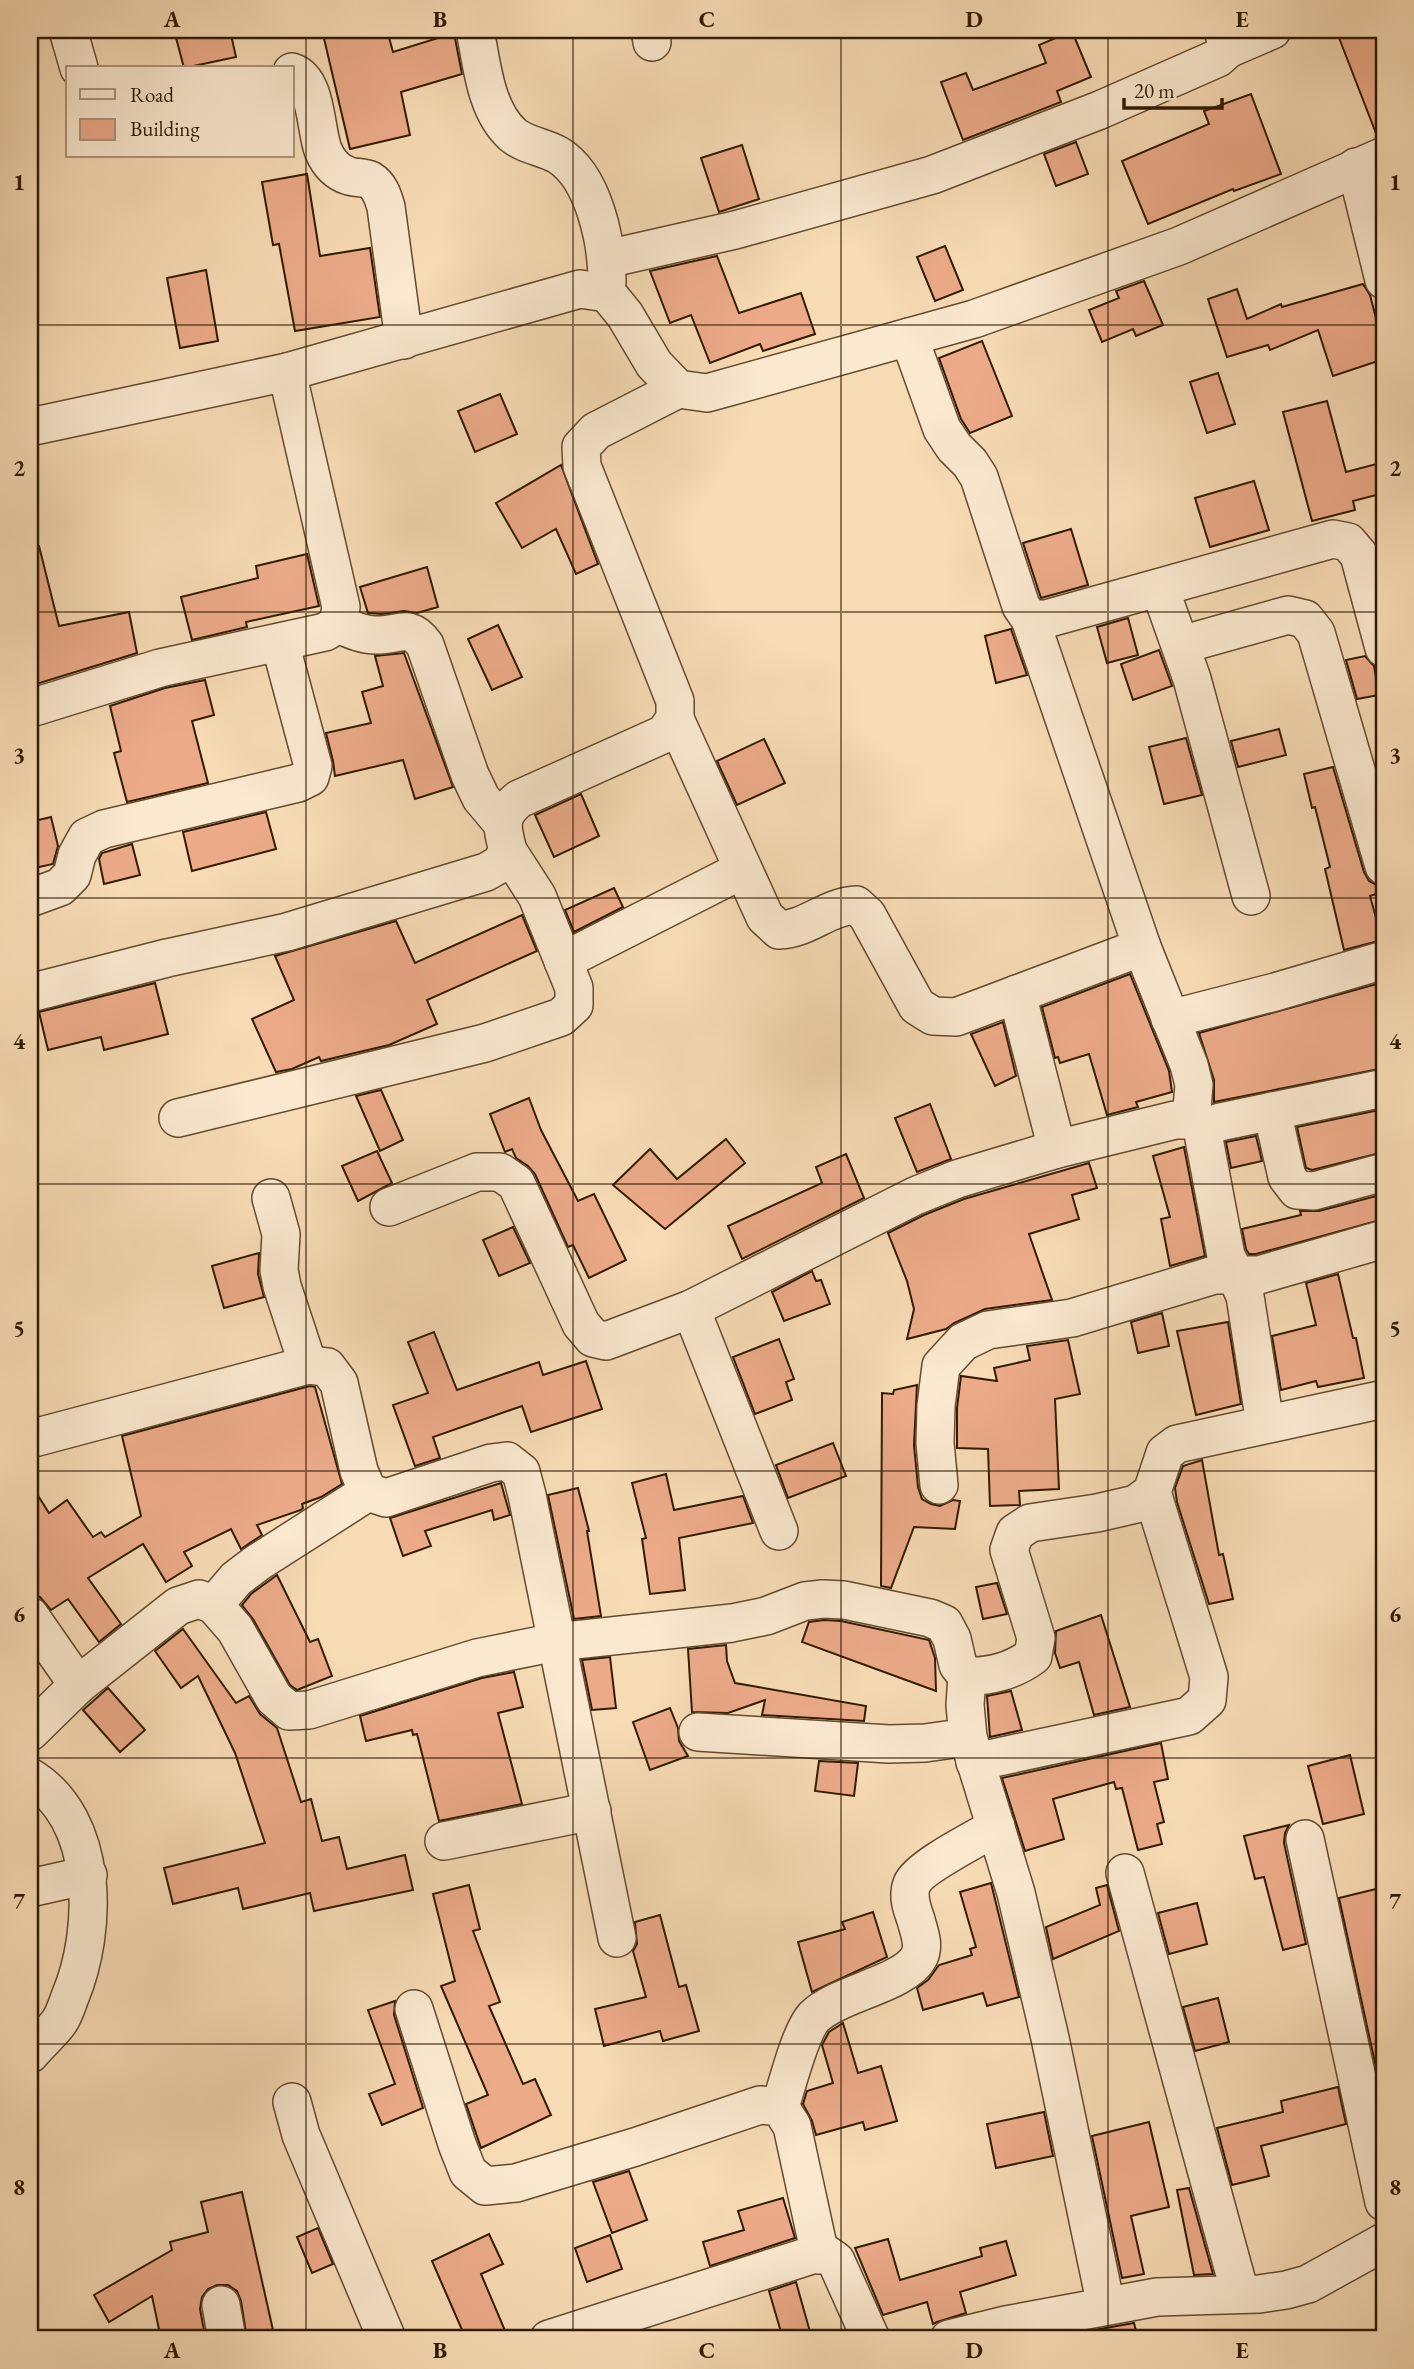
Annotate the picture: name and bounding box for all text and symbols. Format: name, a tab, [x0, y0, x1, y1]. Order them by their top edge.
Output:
text: A	[163, 4, 181, 34]
text: B	[433, 4, 447, 34]
text: C	[699, 4, 715, 34]
text: D	[965, 4, 983, 34]
text: E	[1235, 4, 1249, 34]
legend	[66, 66, 294, 158]
scale bar	[1124, 66, 1222, 110]
text: 20 m	[1134, 77, 1175, 104]
text: Road	[130, 81, 174, 108]
text: Building	[130, 115, 200, 142]
text: 1	[13, 167, 25, 197]
text: 1	[1389, 167, 1401, 197]
text: 2	[13, 453, 25, 483]
text: 2	[1389, 453, 1401, 483]
text: 3	[13, 740, 25, 770]
text: 3	[1389, 740, 1401, 770]
text: 4	[13, 1026, 26, 1056]
text: 4	[1389, 1026, 1402, 1056]
text: 5	[13, 1313, 25, 1343]
text: 5	[1389, 1313, 1401, 1343]
text: 6	[13, 1599, 25, 1629]
text: 6	[1389, 1599, 1401, 1629]
text: 7	[13, 1886, 26, 1916]
text: 7	[1389, 1886, 1402, 1916]
text: 8	[13, 2172, 25, 2202]
text: 8	[1389, 2172, 1401, 2202]
text: A	[163, 2335, 181, 2365]
text: B	[433, 2335, 447, 2365]
text: C	[699, 2335, 715, 2365]
text: D	[965, 2335, 983, 2365]
text: E	[1235, 2335, 1249, 2365]

